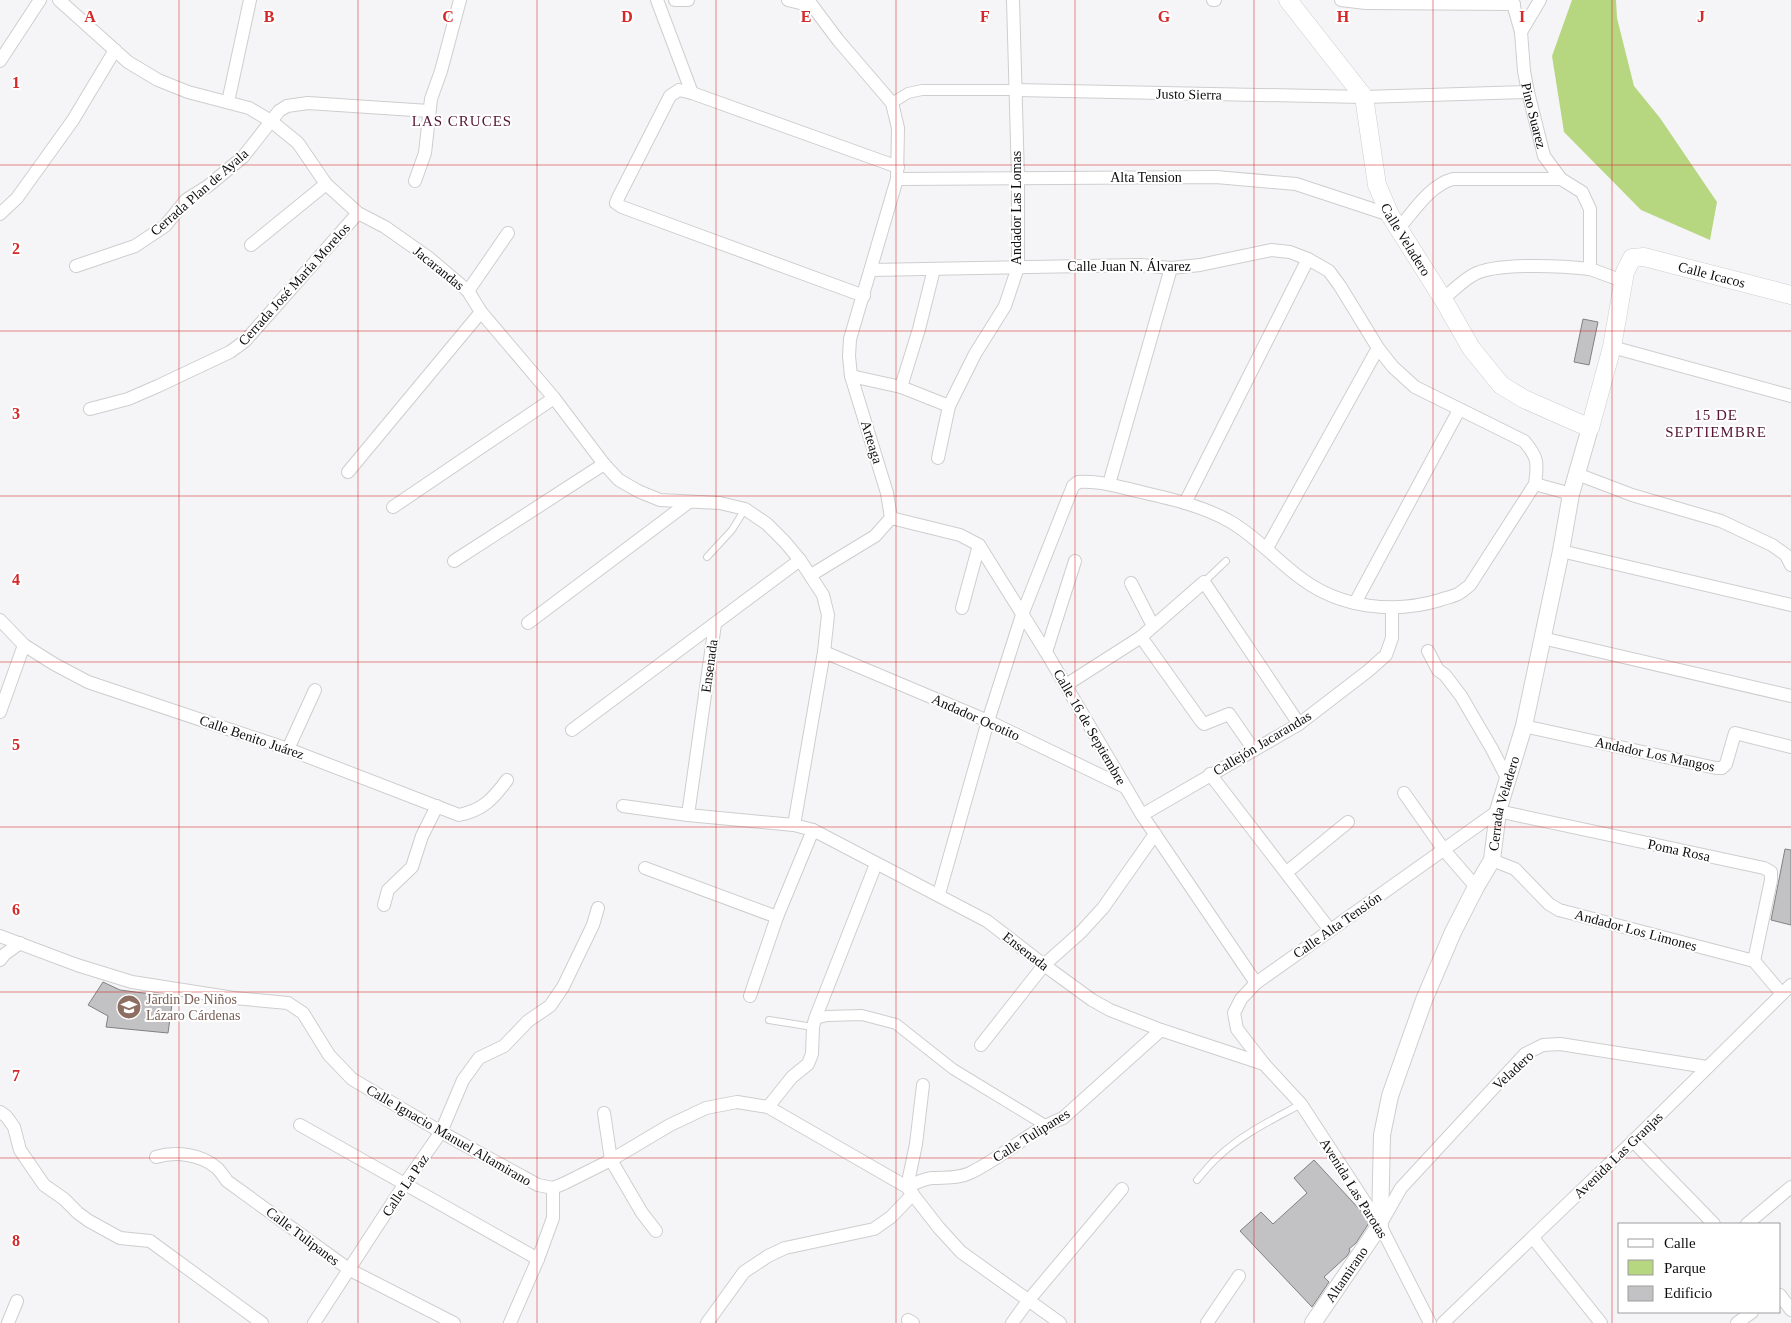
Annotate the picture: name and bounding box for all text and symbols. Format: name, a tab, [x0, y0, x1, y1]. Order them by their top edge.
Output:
text: A	[84, 8, 96, 25]
text: B	[264, 8, 275, 25]
text: C	[442, 8, 454, 25]
text: D	[621, 8, 633, 25]
text: E	[801, 8, 811, 25]
text: F	[980, 8, 990, 25]
text: G	[1158, 8, 1171, 25]
text: H	[1337, 8, 1350, 25]
text: I	[1519, 8, 1525, 25]
text: J	[1697, 8, 1705, 25]
text: 1	[12, 74, 20, 91]
street label: Pino Suarez	[1518, 81, 1549, 150]
street label: Justo Sierra	[1156, 86, 1223, 103]
district label: LAS CRUCES	[412, 113, 512, 129]
street label: Cerrada Plan de Ayala	[148, 145, 252, 239]
street label: Andador Las Lomas	[1009, 151, 1024, 265]
street label: Alta Tension	[1110, 170, 1182, 185]
street label: Calle Veladero	[1378, 201, 1433, 279]
street label: Cerrada José María Morelos	[236, 220, 353, 348]
text: 2	[12, 240, 20, 257]
street label: Jacarandas	[410, 243, 467, 293]
street label: Calle Juan N. Álvarez	[1067, 258, 1191, 274]
street label: Calle Icacos	[1676, 259, 1747, 291]
text: 3	[12, 405, 20, 422]
district label: 15 DE SEPTIEMBRE	[1665, 407, 1767, 440]
street label: Arteaga	[858, 419, 885, 466]
text: 4	[12, 571, 20, 588]
street label: Ensenada	[698, 638, 721, 694]
street label: Calle 16 de Septiembre	[1050, 667, 1129, 788]
street label: Andador Ocotito	[930, 691, 1022, 744]
street label: Callejón Jacarandas	[1211, 708, 1314, 779]
street label: Calle Benito Juárez	[198, 713, 306, 762]
street label: Andador Los Mangos	[1594, 734, 1716, 775]
text: 5	[12, 736, 20, 753]
street label: Cerrada Veladero	[1486, 754, 1522, 852]
street label: Poma Rosa	[1646, 837, 1712, 865]
street label: Calle Alta Tensión	[1290, 890, 1384, 961]
text: 6	[12, 901, 20, 918]
street label: Andador Los Limones	[1573, 907, 1699, 954]
street label: Ensenada	[1000, 929, 1052, 974]
place label: Jardin De Niños Lázaro Cárdenas	[146, 992, 240, 1023]
school or university icon: Jardin De Niños Lázaro Cárdenas	[116, 994, 142, 1020]
street label: Veladero	[1490, 1048, 1537, 1093]
text: 7	[12, 1067, 20, 1084]
street label: Calle Ignacio Manuel Altamirano	[364, 1082, 534, 1189]
street label: Calle Tulipanes	[990, 1106, 1072, 1165]
street label: Avenida Las Granjas	[1571, 1109, 1666, 1201]
street label: Avenida Las Parotas	[1317, 1136, 1390, 1241]
street label: Calle La Paz	[379, 1151, 432, 1219]
street label: Calle Tulipanes	[263, 1204, 342, 1269]
legend	[1618, 1223, 1781, 1313]
text: 8	[12, 1232, 20, 1249]
text: Calle	[1664, 1235, 1696, 1251]
street label: Altamirano	[1323, 1244, 1371, 1305]
text: Parque	[1664, 1260, 1706, 1276]
text: Edificio	[1664, 1285, 1712, 1301]

